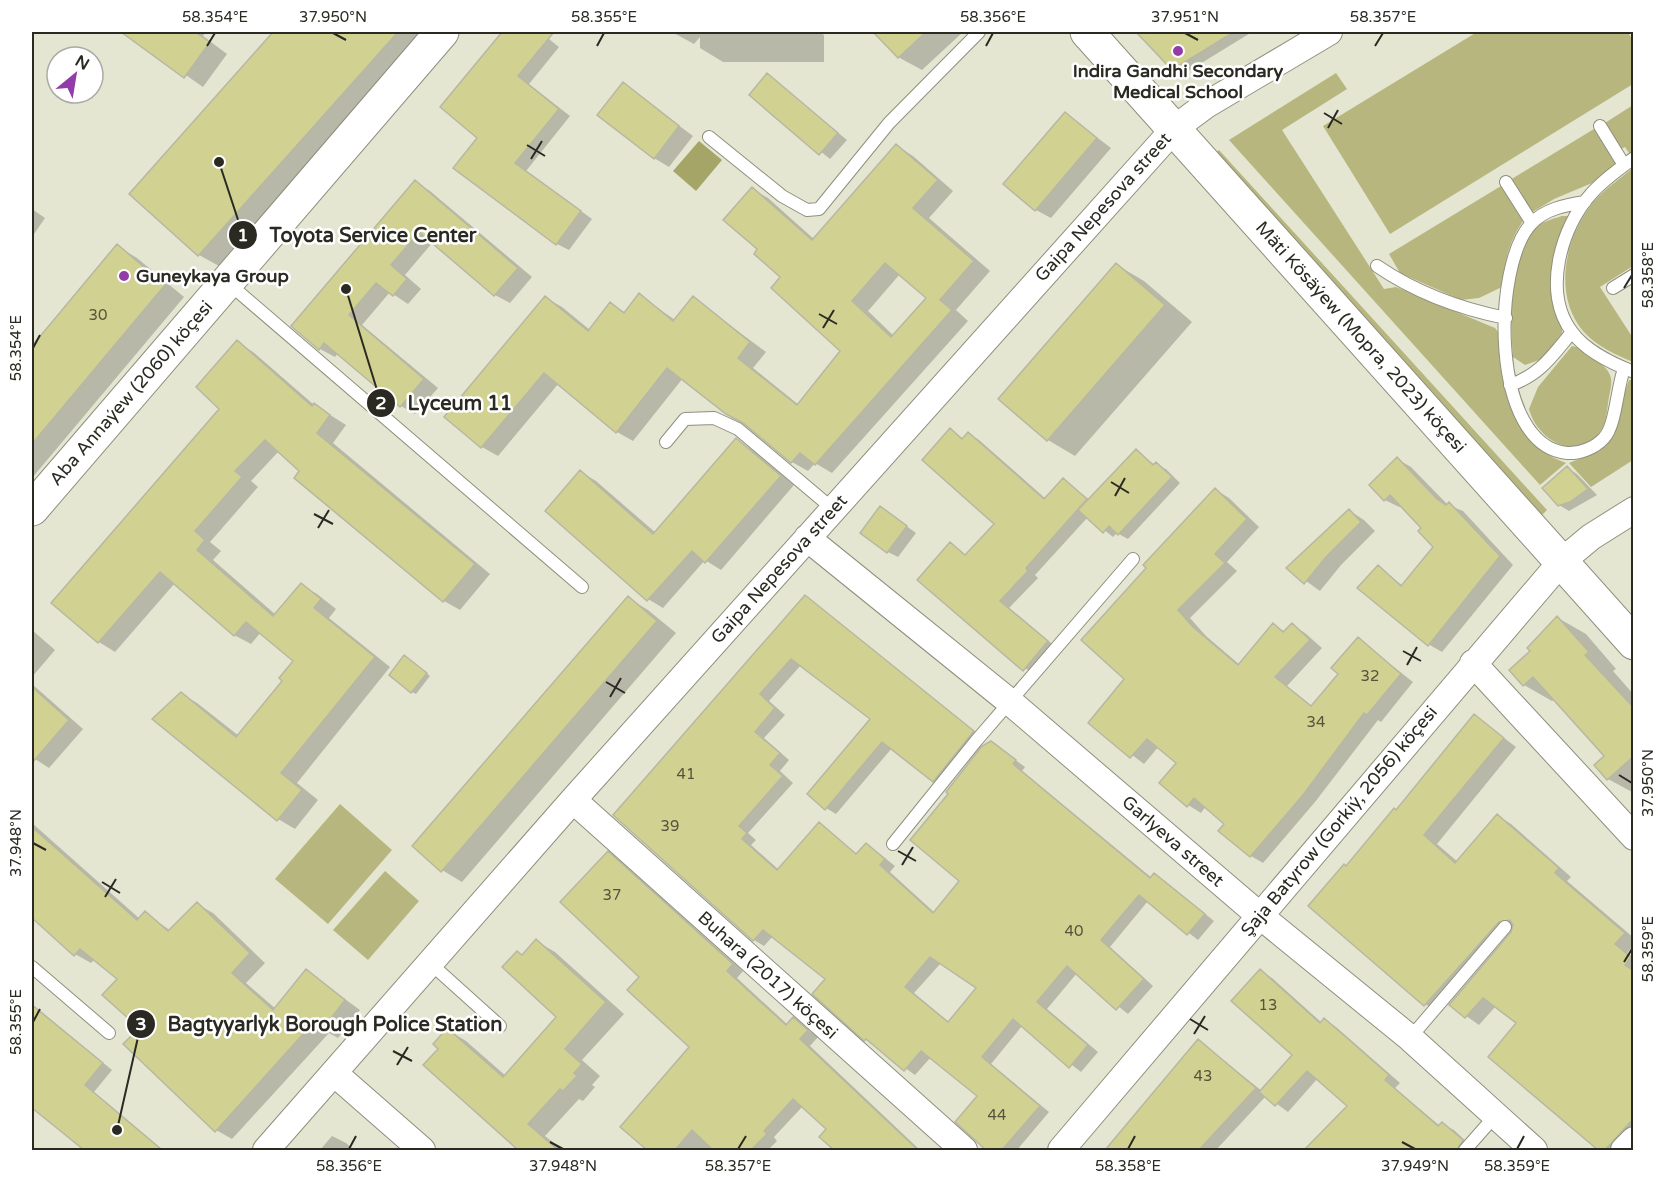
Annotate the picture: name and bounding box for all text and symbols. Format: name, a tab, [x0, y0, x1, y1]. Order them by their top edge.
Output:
text: 58.354°E	[182, 8, 248, 26]
text: 37.950°N	[299, 8, 367, 26]
text: 58.355°E	[571, 8, 637, 26]
text: 58.356°E	[960, 8, 1026, 26]
text: 37.951°N	[1151, 8, 1219, 26]
text: 58.357°E	[1350, 8, 1416, 26]
marker: Indira Gandhi Secondary Medical School	[1171, 44, 1185, 58]
north arrow	[45, 45, 105, 105]
text: N	[71, 51, 93, 75]
place label: Indira Gandhi Secondary Medical School	[1073, 60, 1284, 103]
street label: Gaipa Nepesova street	[1030, 128, 1176, 286]
callout: Toyota Service Center	[228, 216, 489, 254]
street label: Mäti Kösäýew (Mopra, 2023) köçesi	[1251, 217, 1471, 457]
text: 1	[237, 224, 249, 246]
text: Toyota Service Center	[269, 224, 477, 248]
text: 58.358°E	[1639, 242, 1657, 308]
place label: Guneykaya Group	[136, 265, 289, 287]
marker: Guneykaya Group	[117, 269, 131, 283]
street label: Aba Annaýew (2060) köçesi	[45, 296, 217, 490]
house number: 30	[89, 306, 107, 324]
text: 58.354°E	[7, 315, 25, 381]
callout: Lyceum 11	[366, 384, 525, 422]
text: 2	[375, 392, 387, 414]
text: Lyceum 11	[408, 392, 512, 416]
street label: Gaipa Nepesova street	[706, 490, 852, 648]
house number: 32	[1361, 667, 1379, 685]
street label: Şaja Batyrow (Gorkiý, 2056) köçesi	[1236, 701, 1442, 941]
house number: 34	[1307, 713, 1325, 731]
text: 37.950°N	[1639, 749, 1657, 817]
house number: 41	[677, 765, 695, 783]
street label: Garlyeva street	[1117, 791, 1229, 891]
text: 37.948°N	[7, 809, 25, 877]
house number: 39	[661, 817, 679, 835]
house number: 37	[603, 886, 621, 904]
street label: Buhara (2017) köçesi	[694, 906, 842, 1044]
text: 58.359°E	[1639, 916, 1657, 982]
house number: 40	[1065, 922, 1083, 940]
text: 58.355°E	[7, 989, 25, 1055]
house number: 13	[1259, 996, 1277, 1014]
callout: Bagtyyarlyk Borough Police Station	[126, 1005, 515, 1043]
text: 3	[135, 1013, 147, 1035]
text: Bagtyyarlyk Borough Police Station	[168, 1013, 502, 1037]
house number: 43	[1194, 1067, 1212, 1085]
house number: 44	[988, 1106, 1006, 1124]
text: 58.356°E	[316, 1157, 382, 1175]
text: 37.948°N	[529, 1157, 597, 1175]
text: 58.357°E	[705, 1157, 771, 1175]
text: 58.358°E	[1095, 1157, 1161, 1175]
text: 37.949°N	[1381, 1157, 1449, 1175]
text: 58.359°E	[1484, 1157, 1550, 1175]

